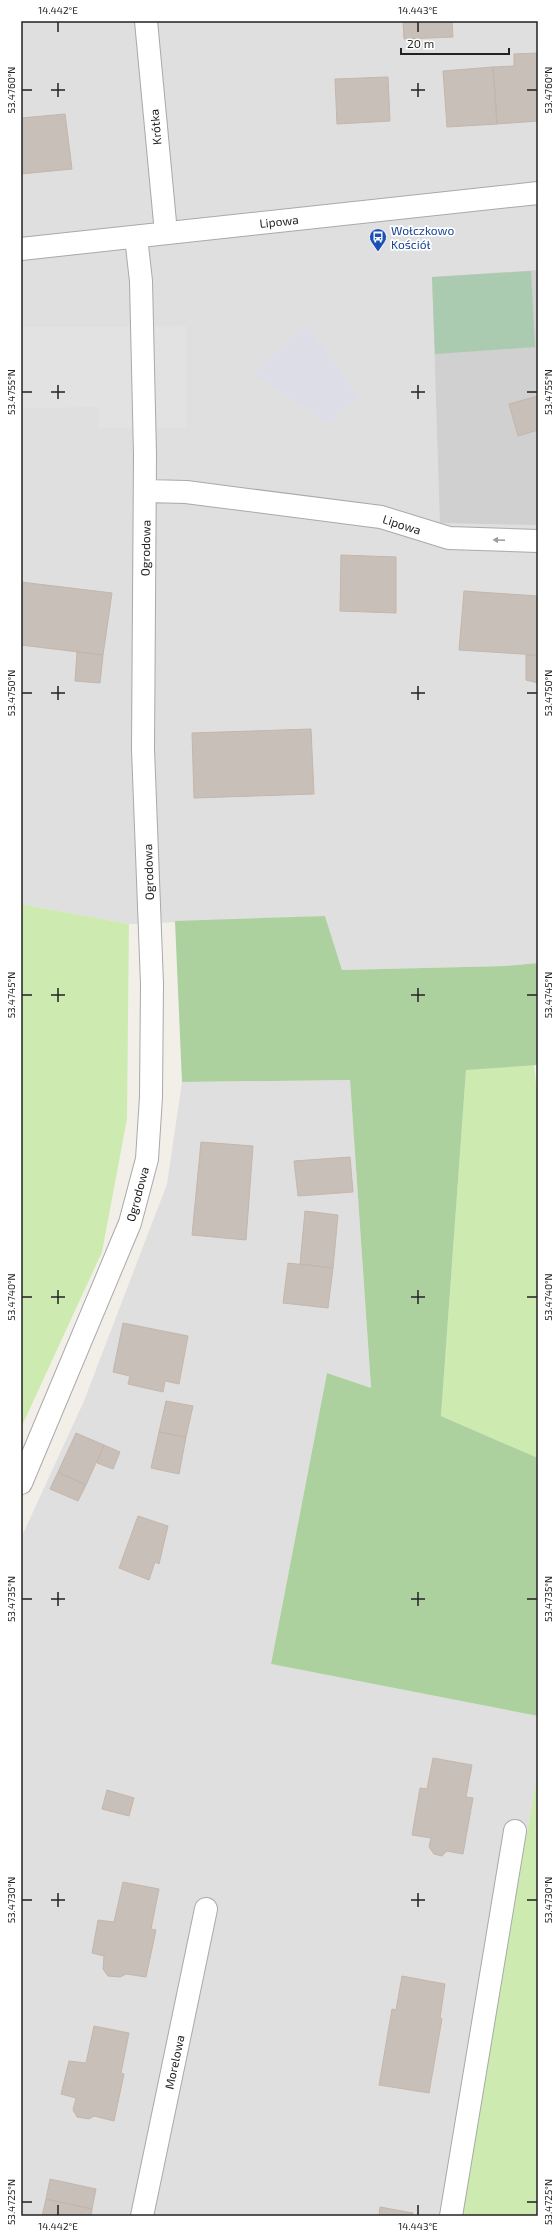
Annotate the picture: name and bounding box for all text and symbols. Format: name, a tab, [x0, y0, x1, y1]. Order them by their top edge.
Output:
text: 14.442°E	[38, 4, 78, 16]
text: 14.443°E	[398, 4, 438, 16]
scale bar	[401, 30, 509, 56]
text: 20 m	[407, 36, 434, 50]
text: 53.4760°N	[5, 67, 17, 113]
text: 53.4760°N	[542, 67, 554, 113]
street label: Krótka	[146, 109, 164, 145]
street label: Lipowa	[259, 212, 299, 230]
place label: Wołczkowo Kościół	[391, 223, 454, 251]
bus stop icon: Wołczkowo Kościół	[368, 227, 388, 252]
text: 53.4755°N	[5, 369, 17, 415]
text: 53.4755°N	[542, 369, 554, 415]
street label: Lipowa	[381, 511, 423, 537]
street label: Ogrodowa	[138, 520, 152, 576]
one-way arrow	[492, 537, 505, 543]
text: 53.4750°N	[5, 670, 17, 716]
text: 53.4750°N	[542, 670, 554, 716]
street label: Ogrodowa	[140, 844, 156, 900]
text: 53.4745°N	[5, 972, 17, 1018]
text: 53.4745°N	[542, 972, 554, 1018]
street label: Ogrodowa	[123, 1165, 151, 1223]
text: 53.4740°N	[5, 1273, 17, 1321]
text: 53.4740°N	[542, 1273, 554, 1321]
text: 53.4735°N	[5, 1576, 17, 1622]
text: 53.4735°N	[542, 1576, 554, 1622]
text: 53.4730°N	[5, 1877, 17, 1923]
text: 53.4730°N	[542, 1877, 554, 1923]
street label: Morelowa	[161, 2034, 187, 2090]
text: 53.4725°N	[5, 2179, 17, 2225]
text: 53.4725°N	[542, 2179, 554, 2225]
text: 14.442°E	[38, 2220, 78, 2232]
text: 14.443°E	[398, 2220, 438, 2232]

